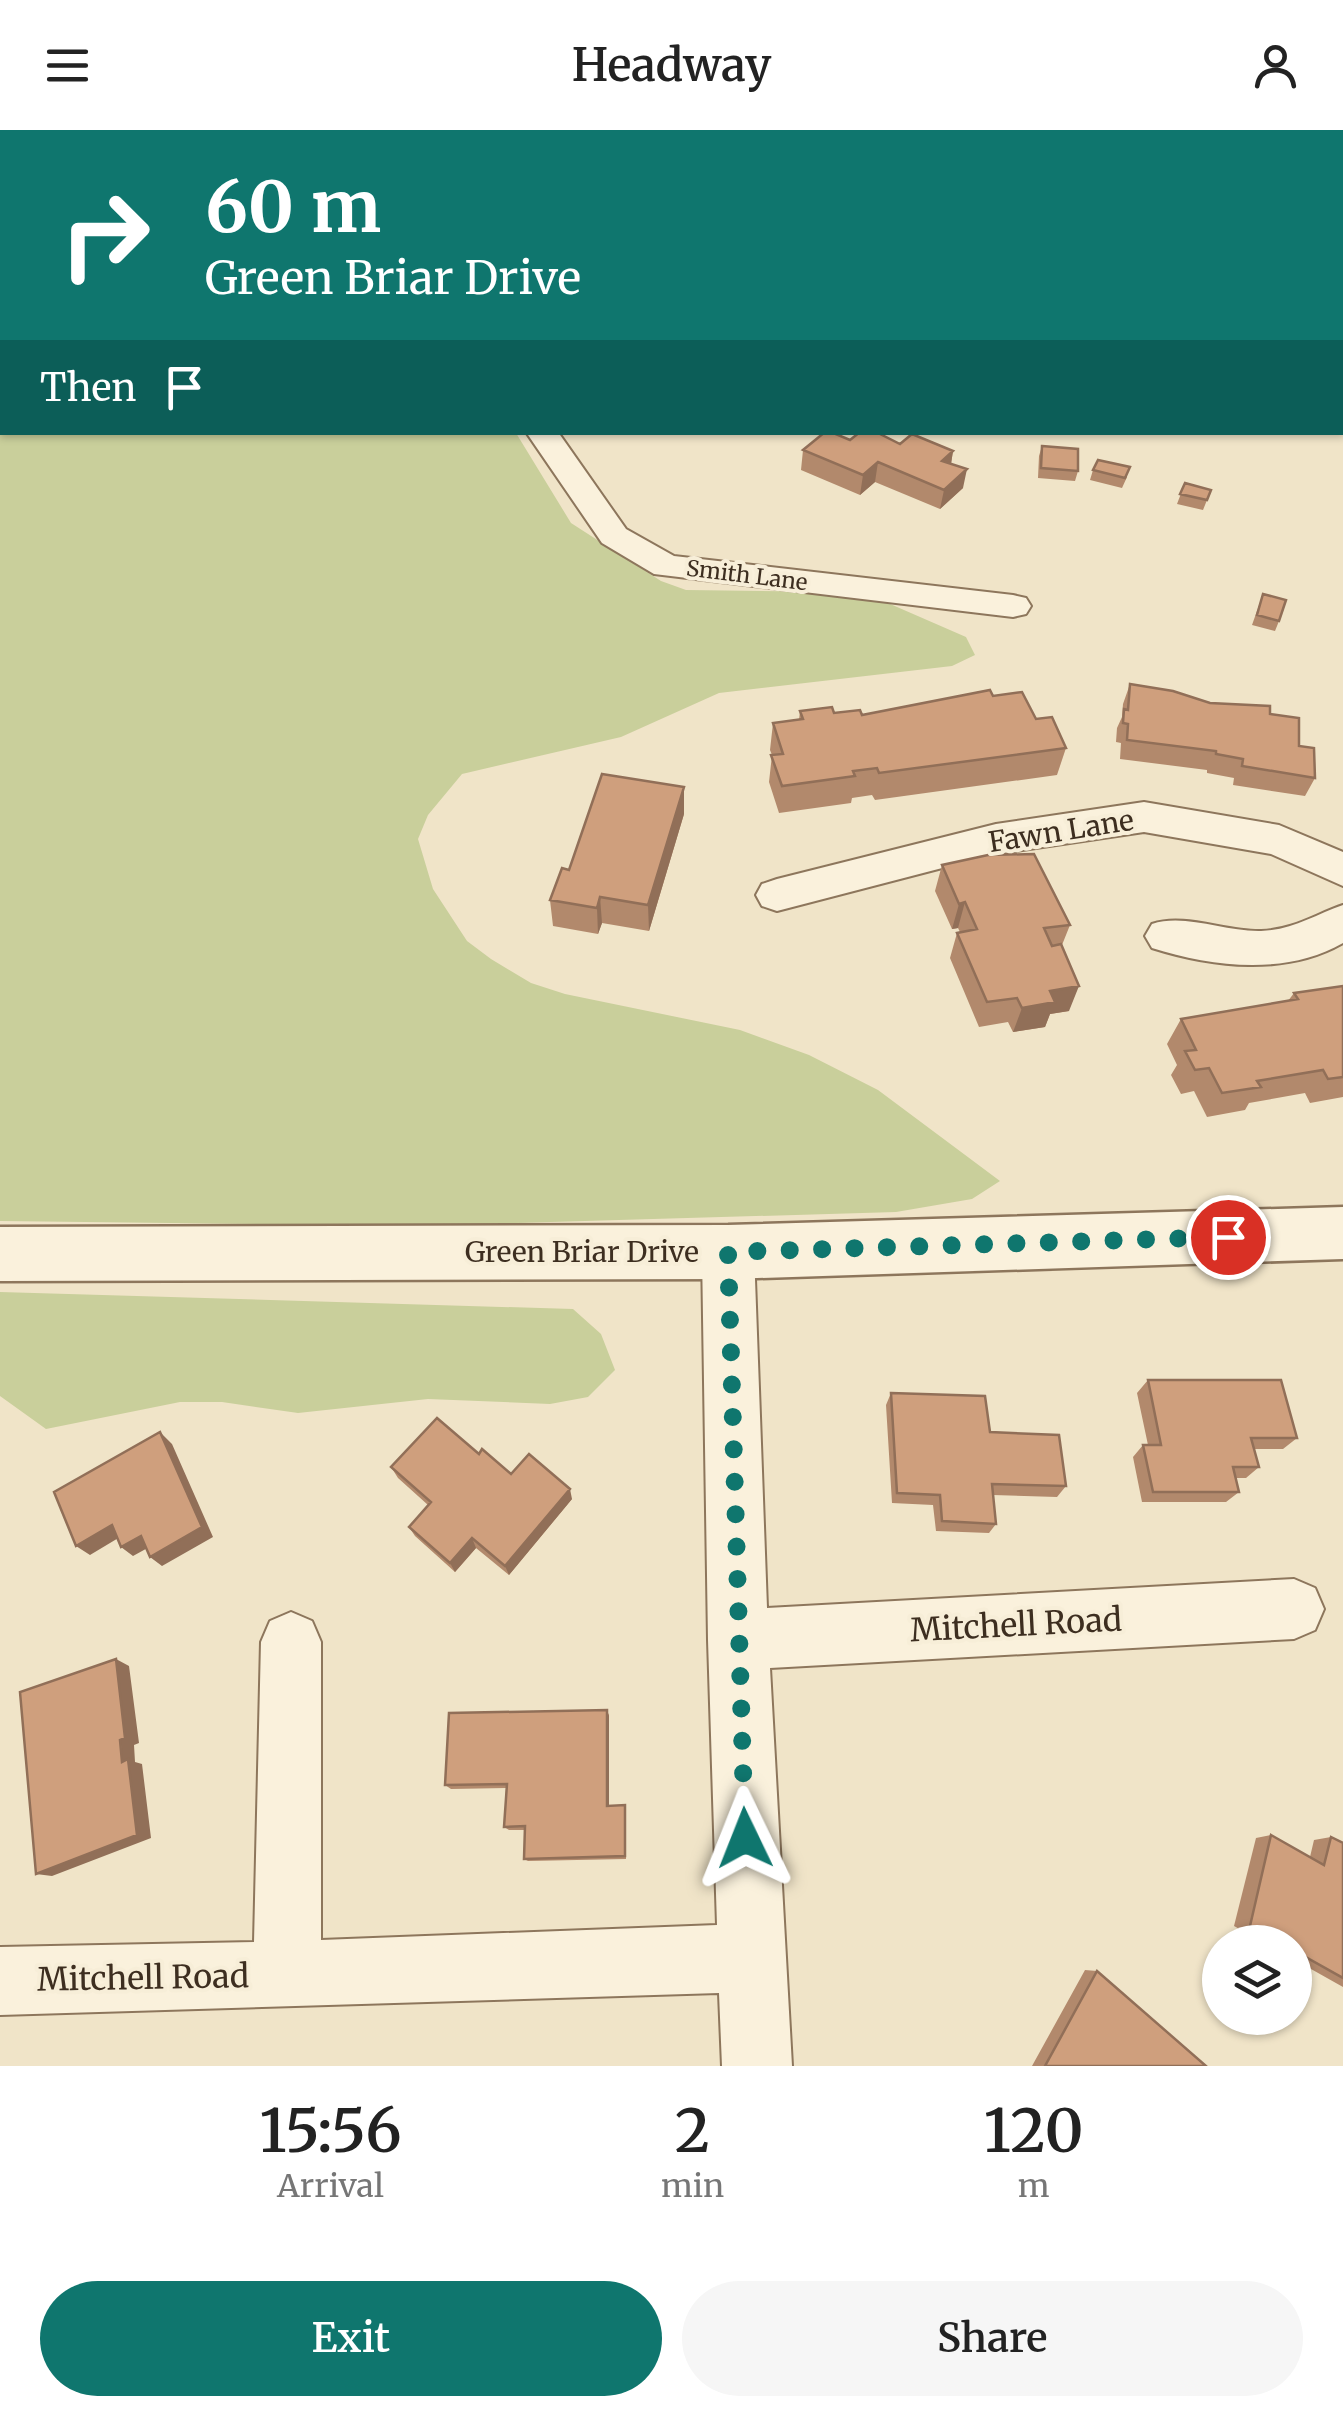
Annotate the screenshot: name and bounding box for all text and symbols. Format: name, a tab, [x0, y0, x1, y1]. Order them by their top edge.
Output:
text: Headway	[572, 37, 771, 93]
icon: menu	[40, 38, 95, 93]
icon: person	[1248, 38, 1303, 93]
text: 60 m	[205, 163, 381, 251]
icon: right	[40, 170, 170, 300]
text: Green Briar Drive	[205, 250, 581, 306]
icon: arrive	[157, 360, 212, 415]
text: Then	[40, 364, 137, 411]
street label: Smith Lane	[685, 554, 809, 596]
street label: Fawn Lane	[986, 802, 1136, 860]
pin	[1186, 1195, 1271, 1280]
icon: arrive	[1201, 1210, 1256, 1265]
street label: Green Briar Drive	[465, 1234, 699, 1270]
street label: Mitchell Road	[909, 1599, 1123, 1651]
position arrow	[693, 1786, 797, 1890]
map controls	[1202, 1925, 1312, 2035]
button: layers	[1202, 1925, 1312, 2035]
street label: Mitchell Road	[37, 1956, 249, 2000]
text: 15:56	[259, 2093, 402, 2168]
text: 2	[675, 2093, 710, 2168]
text: 120	[983, 2093, 1084, 2168]
text: Arrival	[277, 2166, 384, 2206]
text: min	[661, 2166, 724, 2206]
text: m	[1018, 2166, 1050, 2206]
button: Exit	[40, 2281, 662, 2396]
button: Share	[682, 2281, 1303, 2396]

